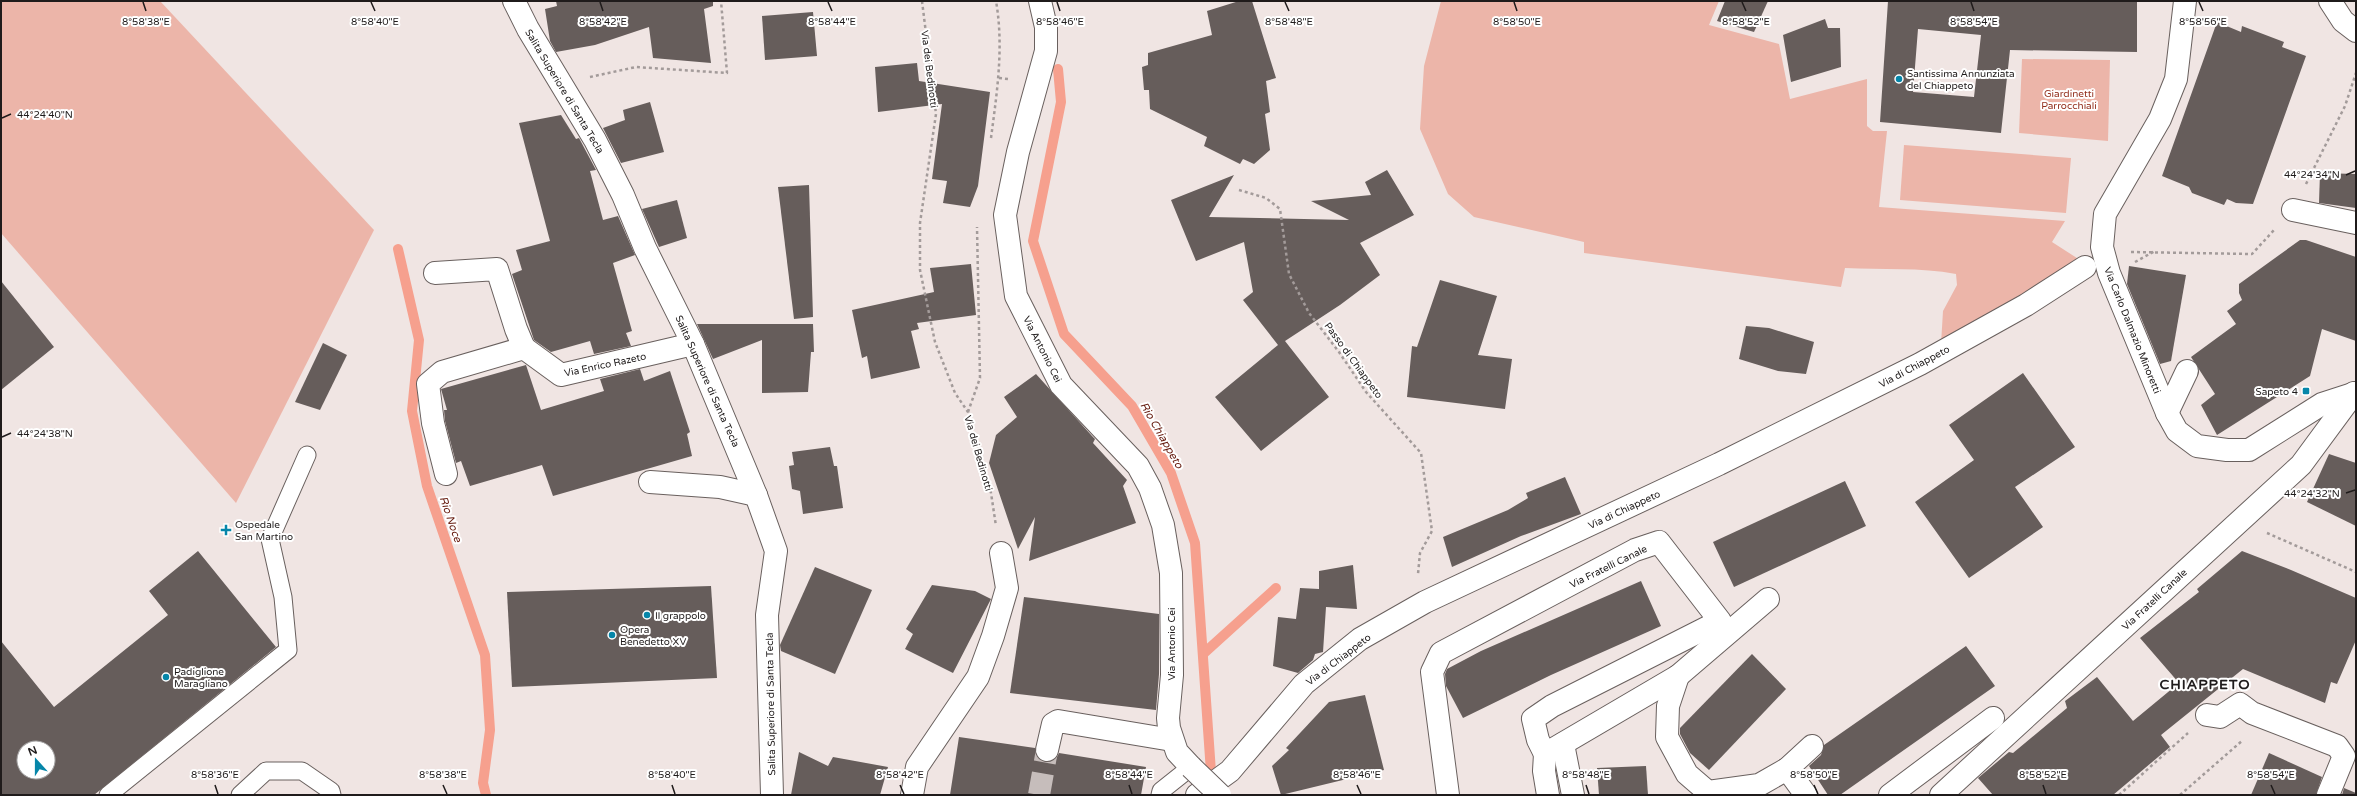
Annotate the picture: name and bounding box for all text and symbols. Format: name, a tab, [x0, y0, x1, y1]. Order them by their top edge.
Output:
text: 8°58'38"E	[122, 16, 170, 28]
text: 8°58'40"E	[351, 16, 399, 28]
text: 8°58'42"E	[579, 16, 627, 28]
text: 8°58'44"E	[808, 16, 856, 28]
text: 8°58'46"E	[1036, 16, 1084, 28]
text: 8°58'48"E	[1265, 16, 1313, 28]
text: 8°58'50"E	[1493, 16, 1541, 28]
text: 8°58'52"E	[1722, 16, 1770, 28]
text: 8°58'54"E	[1950, 16, 1998, 28]
text: 8°58'56"E	[2179, 16, 2227, 28]
street label: Salita Superiore di Santa Tecla	[522, 27, 606, 156]
street label: Via dei Bedinotti	[918, 30, 940, 109]
place label: Santissima Annunziata del Chiappeto	[1907, 68, 2015, 92]
marker: Santissima Annunziata del Chiappeto	[1894, 74, 1904, 84]
park label: Giardinetti Parrocchiali	[2041, 88, 2097, 112]
text: 44°24'40"N	[17, 109, 73, 121]
text: 44°24'34"N	[2284, 169, 2340, 181]
street label: Via Carlo Dalmazio Minoretti	[2101, 265, 2163, 395]
street label: Salita Superiore di Santa Tecla	[673, 314, 742, 449]
street label: Via Antonio Cei	[1020, 314, 1064, 385]
street label: Passo di Chiappeto	[1322, 320, 1385, 401]
street label: Via di Chiappeto	[1877, 343, 1952, 391]
street label: Via Enrico Razeto	[563, 350, 647, 380]
place label: Sapeto 4	[2256, 386, 2298, 398]
marker: Sapeto 4	[2301, 386, 2311, 396]
water label: Rio Chiappeto	[1137, 400, 1186, 472]
street label: Via dei Bedinotti	[961, 414, 995, 493]
text: 44°24'38"N	[17, 428, 73, 440]
street label: Via di Chiappeto	[1586, 488, 1662, 532]
text: 44°24'32"N	[2284, 488, 2340, 500]
water label: Rio Noce	[437, 495, 465, 544]
place label: Ospedale San Martino	[235, 519, 293, 543]
marker: Ospedale San Martino	[220, 524, 232, 536]
street label: Via Fratelli Canale	[1568, 543, 1649, 591]
street label: Via Fratelli Canale	[2120, 566, 2190, 633]
street label: Via Antonio Cei	[1166, 608, 1178, 680]
marker: Il grappolo	[642, 610, 652, 620]
place label: Il grappolo	[655, 610, 706, 622]
place label: Opera Benedetto XV	[620, 624, 687, 648]
marker: Opera Benedetto XV	[607, 630, 617, 640]
street label: Via di Chiappeto	[1304, 631, 1373, 688]
street label: Salita Superiore di Santa Tecla	[764, 632, 778, 776]
place label: Padiglione Maragliano	[174, 666, 228, 690]
marker: Padiglione Maragliano	[161, 672, 171, 682]
district label: CHIAPPETO	[2159, 676, 2251, 693]
north arrow	[16, 740, 56, 780]
text: N	[26, 743, 39, 759]
text: 8°58'36"E	[191, 769, 239, 781]
text: 8°58'38"E	[419, 769, 467, 781]
text: 8°58'40"E	[648, 769, 696, 781]
text: 8°58'42"E	[876, 769, 924, 781]
text: 8°58'44"E	[1105, 769, 1153, 781]
text: 8°58'46"E	[1333, 769, 1381, 781]
text: 8°58'48"E	[1562, 769, 1610, 781]
text: 8°58'50"E	[1790, 769, 1838, 781]
text: 8°58'52"E	[2019, 769, 2067, 781]
text: 8°58'54"E	[2247, 769, 2295, 781]

